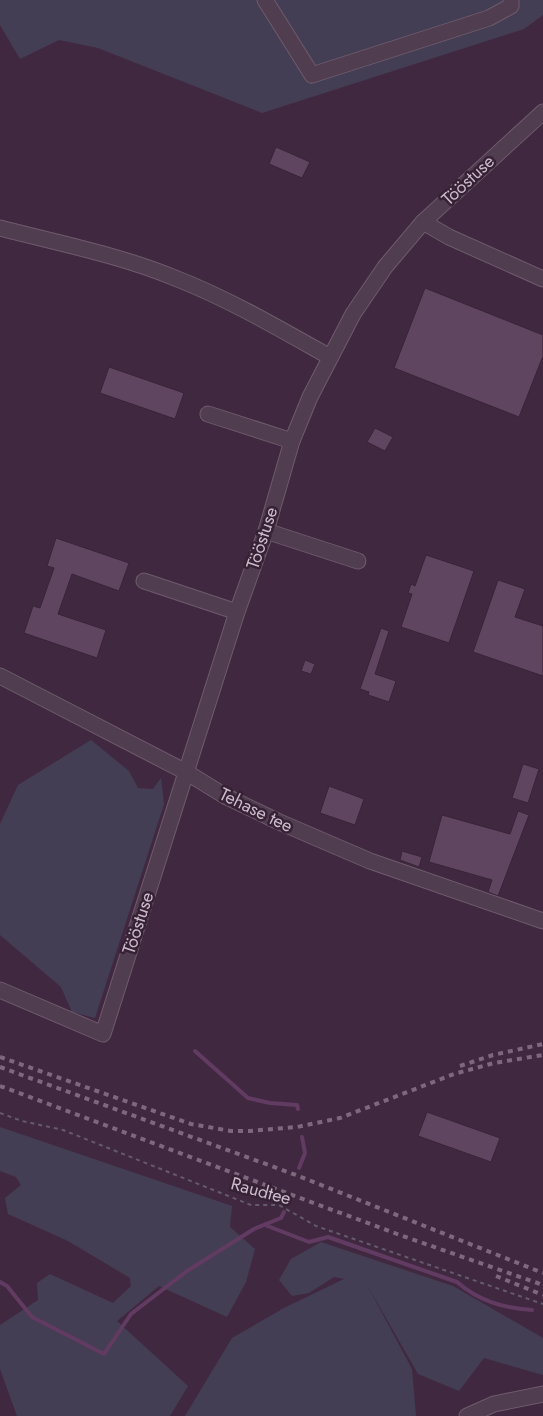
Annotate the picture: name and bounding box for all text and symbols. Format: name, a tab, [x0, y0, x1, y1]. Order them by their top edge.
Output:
street label: Tööstuse	[436, 149, 500, 211]
street label: Tööstuse	[240, 504, 284, 572]
street label: Tehase tee	[215, 781, 297, 839]
street label: Tööstuse	[116, 889, 160, 957]
street label: Raudtee	[228, 1171, 294, 1211]

